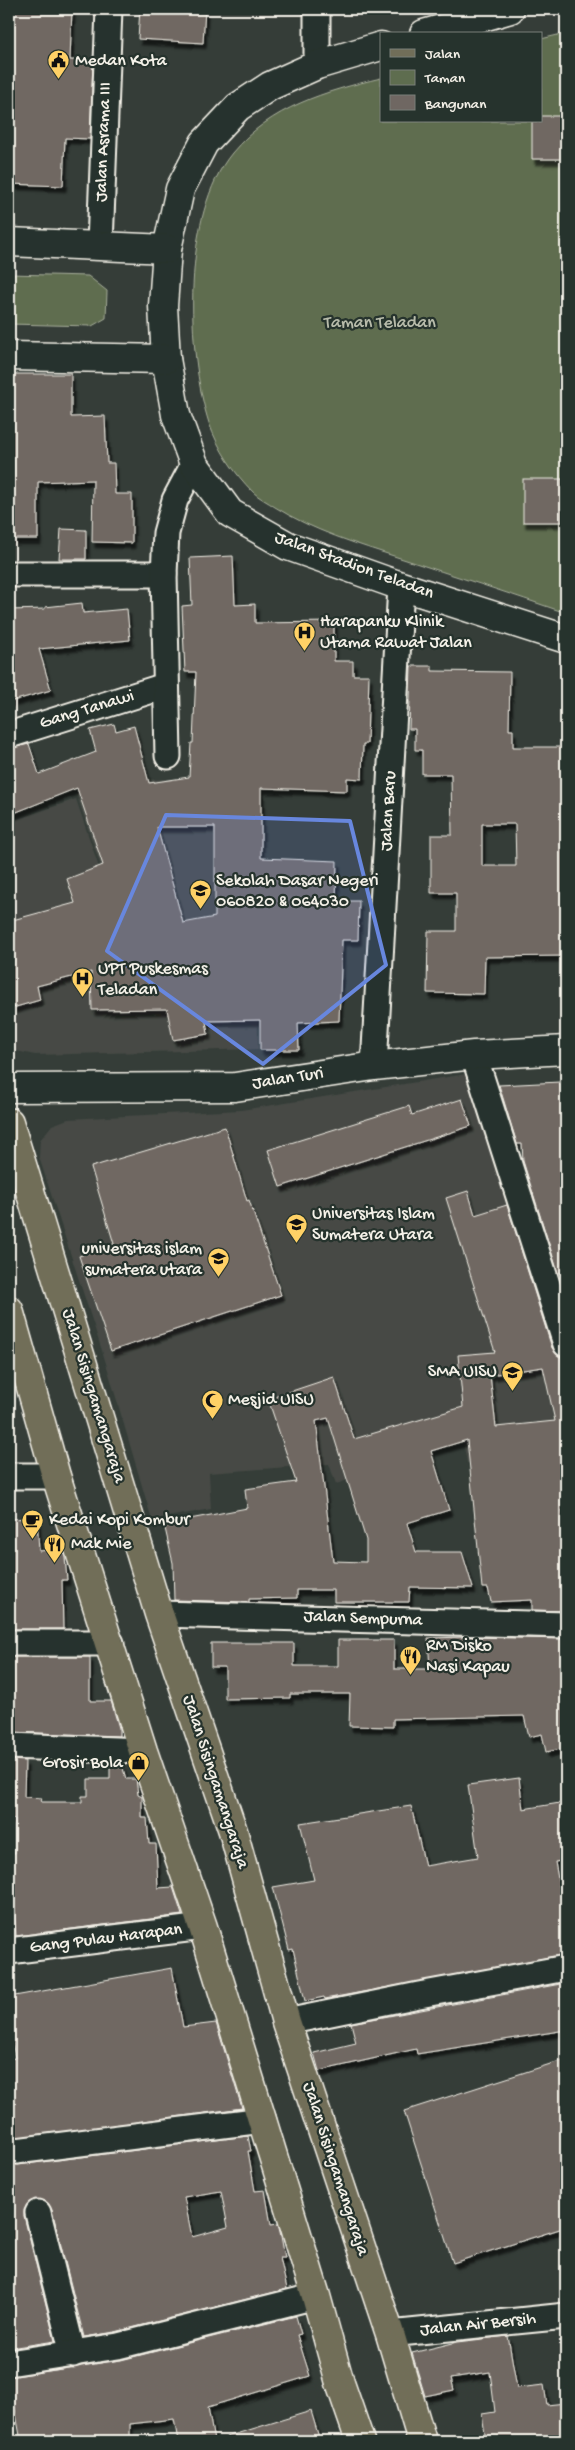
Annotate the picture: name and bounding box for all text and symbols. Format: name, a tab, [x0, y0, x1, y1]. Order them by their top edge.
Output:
legend	[380, 32, 542, 122]
text: Jalan	[425, 46, 460, 64]
public building icon: Medan Kota	[47, 49, 71, 80]
place label: Medan Kota	[75, 51, 168, 72]
text: Taman	[424, 70, 465, 88]
street label: Jalan Asrama III	[91, 82, 117, 202]
text: Bangunan	[424, 96, 486, 114]
park label: Taman Teladan	[323, 313, 436, 334]
street label: Jalan Stadion Teladan	[272, 527, 437, 605]
place label: Harapanku Klinik Utama Rawat Jalan	[320, 612, 472, 654]
hospital icon: Harapanku Klinik Utama Rawat Jalan	[292, 620, 316, 651]
street label: Gang Tanawi	[37, 686, 137, 734]
street label: Jalan Baru	[376, 770, 402, 852]
place label: Sekolah Dasar Negeri 060820 & 064030	[216, 871, 379, 913]
school or university icon: Sekolah Dasar Negeri 060820 & 064030	[188, 879, 212, 910]
place label: UPT Puskesmas Teladan	[97, 959, 209, 1001]
hospital icon: UPT Puskesmas Teladan	[70, 967, 94, 998]
street label: Jalan Turi	[251, 1063, 325, 1095]
place label: Universitas Islam Sumatera Utara	[312, 1204, 435, 1246]
school or university icon: Universitas Islam Sumatera Utara	[284, 1212, 308, 1243]
place label: universitas islam sumatera utara	[81, 1239, 203, 1281]
school or university icon: universitas islam sumatera utara	[206, 1247, 230, 1278]
street label: Jalan Sisingamangaraja	[56, 1306, 130, 1487]
school or university icon: SMA UISU	[501, 1360, 525, 1391]
place label: SMA UISU	[428, 1362, 497, 1383]
mosque icon: Mesjid UISU	[200, 1388, 224, 1419]
place label: Mesjid UISU	[228, 1390, 314, 1411]
cafe icon: Kedai Kopi Kombur	[21, 1508, 45, 1539]
place label: Kedai Kopi Kombur	[49, 1510, 191, 1531]
restaurant icon: Mak Mie	[43, 1532, 67, 1563]
place label: Mak Mie	[71, 1534, 132, 1555]
street label: Jalan Sempurna	[303, 1606, 424, 1632]
place label: RM Disko Nasi Kapau	[426, 1636, 510, 1678]
restaurant icon: RM Disko Nasi Kapau	[398, 1644, 422, 1675]
street label: Jalan Sisingamangaraja	[177, 1693, 253, 1872]
shop icon: Grosir Bola	[127, 1751, 151, 1782]
place label: Grosir Bola	[42, 1753, 124, 1774]
street label: Gang Pulau Harapan	[29, 1919, 184, 1959]
street label: Jalan Sisingamangaraja	[297, 2080, 373, 2259]
street label: Jalan Air Bersih	[419, 2308, 537, 2342]

